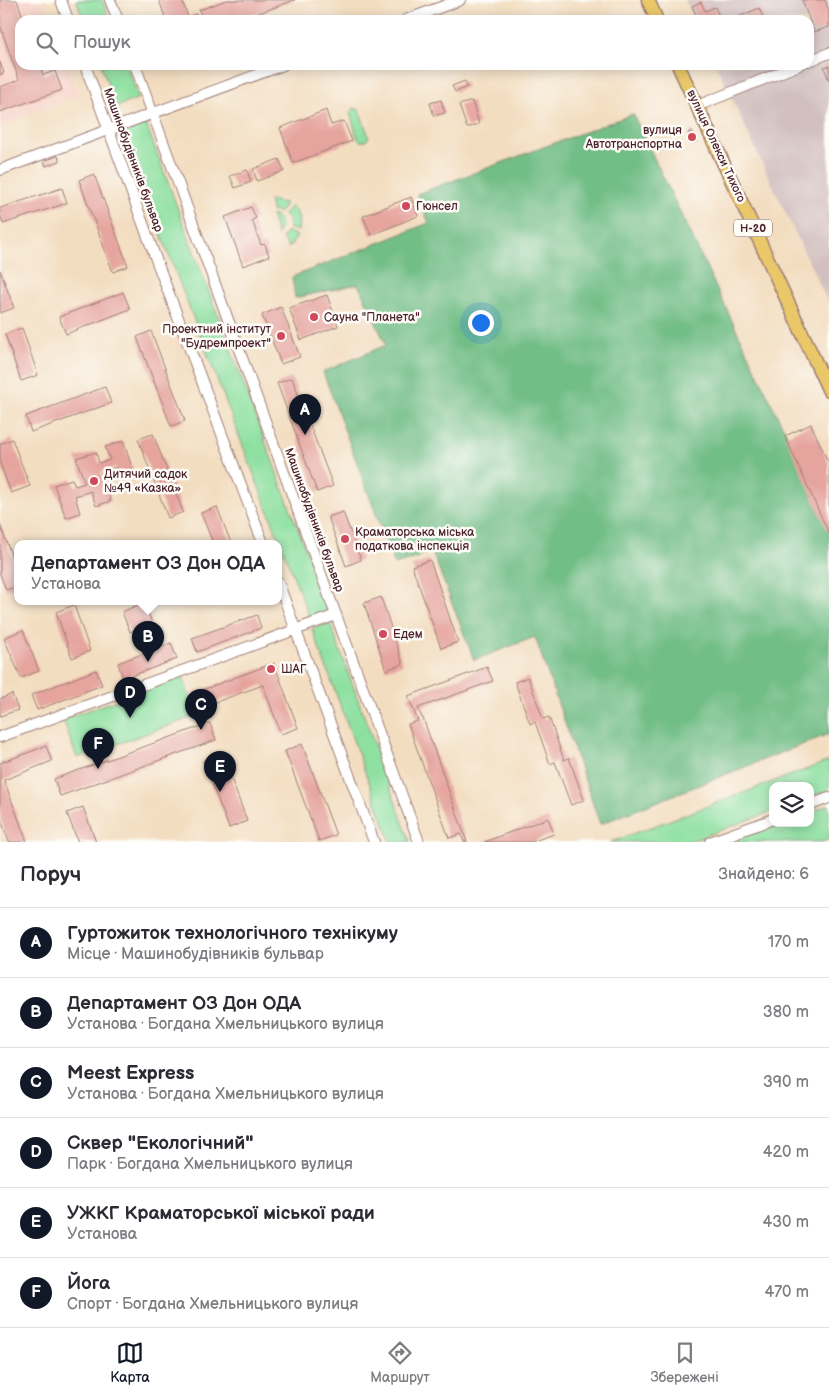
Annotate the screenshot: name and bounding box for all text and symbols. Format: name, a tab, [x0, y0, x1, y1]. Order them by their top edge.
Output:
search box	[15, 15, 814, 70]
icon: search	[33, 29, 61, 57]
text: Пошук	[73, 31, 131, 54]
street label: Машинобудівників бульвар	[100, 86, 166, 234]
street label: вулиця Олекси Тихого	[683, 87, 749, 205]
place label: вулиця Автотранспортна	[585, 123, 682, 152]
marker: вулиця Автотранспортна	[686, 131, 698, 143]
place label: Гюнсел	[416, 199, 458, 214]
marker: Гюнсел	[400, 200, 412, 212]
road number: Н-20	[734, 220, 772, 237]
place label: Сауна "Планета"	[324, 310, 420, 325]
your location	[468, 310, 494, 336]
marker: Сауна "Планета"	[308, 311, 320, 323]
place label: Проектний інститут "Будремпроект"	[162, 322, 271, 351]
marker: Проектний інститут "Будремпроект"	[275, 330, 287, 342]
pin: A	[289, 394, 321, 435]
street label: Машинобудівників бульвар	[281, 446, 347, 594]
place label: Дитячий садок №49 «Казка»	[104, 467, 188, 496]
marker: Дитячий садок №49 «Казка»	[88, 475, 100, 487]
place label: Краматорська міська податкова інспекція	[355, 525, 474, 554]
marker: Краматорська міська податкова інспекція	[339, 533, 351, 545]
popup	[14, 540, 282, 605]
text: Департамент ОЗ Дон ОДА	[31, 552, 265, 575]
text: Установа	[31, 575, 101, 594]
pin: B	[132, 621, 164, 662]
place label: Едем	[393, 627, 423, 642]
marker: Едем	[377, 628, 389, 640]
place label: ШАГ	[281, 662, 307, 677]
marker: ШАГ	[265, 663, 277, 675]
pin: D	[114, 677, 146, 718]
pin: C	[185, 689, 217, 730]
pin: F	[82, 728, 114, 769]
pin: E	[204, 751, 236, 792]
map controls	[769, 782, 814, 827]
button: layers	[769, 782, 814, 827]
text: Поруч	[20, 862, 81, 887]
text: Знайдено: 6	[719, 865, 809, 884]
text: Гуртожиток технологічного технікуму	[67, 922, 398, 945]
text: A	[31, 933, 41, 952]
text: 170 m	[768, 933, 809, 952]
text: Місце · Машинобудівників бульвар	[67, 945, 324, 964]
text: Департамент ОЗ Дон ОДА	[67, 992, 301, 1015]
text: B	[30, 1003, 42, 1022]
text: 380 m	[763, 1003, 809, 1022]
text: Установа · Богдана Хмельницького вулиця	[67, 1015, 384, 1034]
text: Meest Express	[67, 1062, 194, 1085]
text: C	[30, 1073, 42, 1092]
text: 390 m	[763, 1073, 809, 1092]
text: Установа · Богдана Хмельницького вулиця	[67, 1085, 384, 1104]
text: Сквер "Екологічний"	[67, 1132, 254, 1155]
text: D	[30, 1143, 42, 1162]
text: 420 m	[763, 1143, 809, 1162]
text: Парк · Богдана Хмельницького вулиця	[67, 1155, 353, 1174]
text: УЖКГ Краматорської міської ради	[67, 1202, 375, 1225]
text: E	[31, 1213, 41, 1232]
text: 430 m	[762, 1213, 809, 1232]
text: Установа	[67, 1225, 137, 1244]
text: Йога	[67, 1272, 110, 1295]
text: F	[31, 1283, 41, 1302]
text: 470 m	[764, 1283, 809, 1302]
text: Спорт · Богдана Хмельницького вулиця	[67, 1295, 358, 1314]
tab: Карта	[110, 1339, 150, 1386]
tab: Маршрут	[370, 1339, 430, 1386]
tab: Збережені	[650, 1339, 719, 1386]

